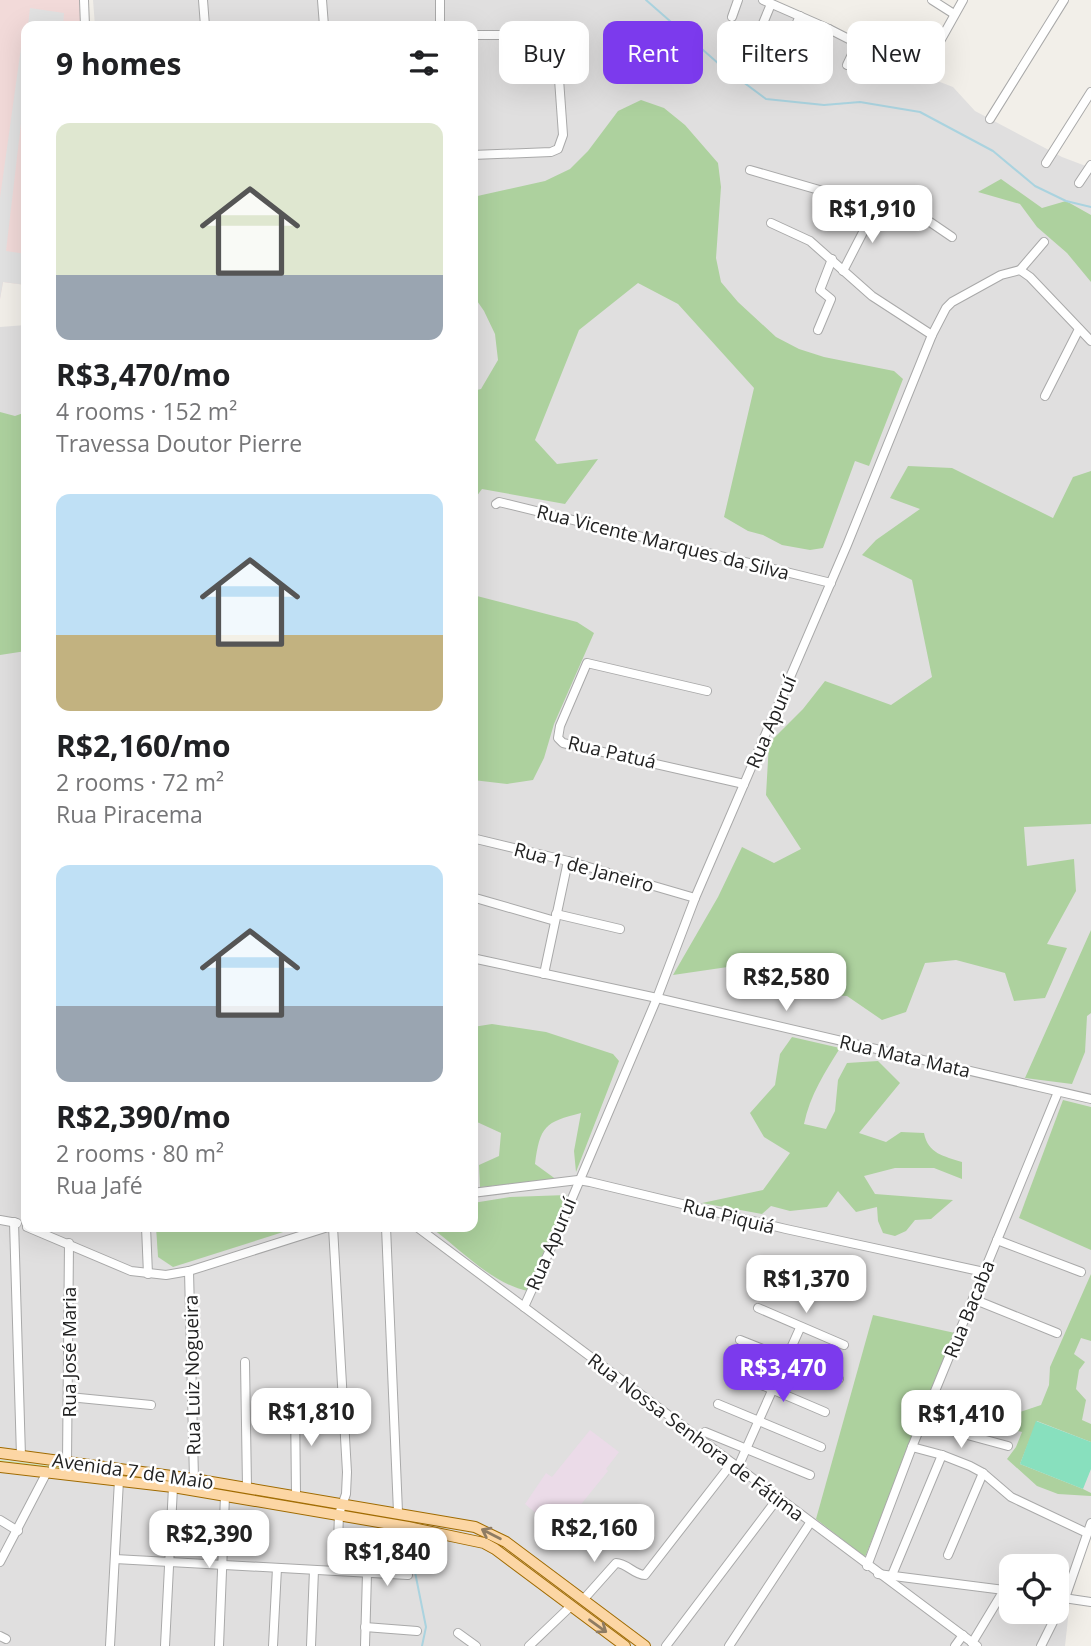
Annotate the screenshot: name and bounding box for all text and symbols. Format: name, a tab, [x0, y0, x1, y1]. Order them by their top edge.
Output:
chip: Buy	[499, 21, 589, 84]
chip: Rent	[603, 21, 703, 84]
chip: Filters	[717, 21, 833, 84]
chip: New	[847, 21, 945, 84]
text: 9 homes	[56, 43, 181, 84]
icon: filters	[405, 44, 443, 82]
icon: home	[187, 168, 313, 294]
pin: R$1,910	[807, 186, 937, 245]
text: R$1,910	[828, 192, 916, 224]
text: R$3,470/mo	[56, 354, 231, 395]
text: 4 rooms · 152 m²	[56, 395, 237, 427]
text: Travessa Doutor Pierre	[56, 427, 302, 459]
street label: Rua Vicente Marques da Silva	[534, 498, 792, 586]
icon: home	[187, 539, 313, 665]
street label: Rua Apuruí	[740, 671, 803, 772]
text: R$2,160/mo	[56, 725, 231, 766]
street label: Rua Patuá	[565, 729, 659, 775]
text: 2 rooms · 72 m²	[56, 766, 224, 798]
text: Rua Piracema	[56, 798, 203, 830]
street label: Rua 1 de Janeiro	[511, 836, 657, 898]
icon: home	[187, 910, 313, 1036]
pin: R$2,580	[721, 954, 851, 1013]
text: R$2,580	[742, 960, 830, 992]
street label: Rua Mata Mata	[837, 1028, 973, 1084]
text: R$2,390/mo	[56, 1096, 231, 1137]
text: 2 rooms · 80 m²	[56, 1137, 224, 1169]
text: Rua Jafé	[56, 1169, 143, 1201]
street label: Rua Piquiá	[680, 1192, 778, 1240]
street label: Rua Apuruí	[520, 1193, 583, 1294]
pin: R$1,370	[741, 1256, 871, 1315]
street label: Rua Bacaba	[938, 1256, 1000, 1362]
text: R$1,370	[762, 1262, 850, 1294]
street label: Rua José Maria	[56, 1287, 82, 1417]
street label: Rua Luiz Nogueira	[178, 1294, 206, 1456]
pin: R$3,470	[718, 1344, 848, 1404]
street label: Rua Nossa Senhora de Fátima	[583, 1347, 809, 1527]
text: R$3,470	[739, 1351, 827, 1383]
pin: R$1,810	[246, 1388, 376, 1448]
pin: R$1,410	[896, 1390, 1026, 1450]
text: R$1,810	[267, 1395, 355, 1427]
text: R$1,410	[917, 1397, 1005, 1429]
street label: Avenida 7 de Maio	[51, 1447, 215, 1495]
pin: R$2,160	[529, 1504, 659, 1564]
pin: R$2,390	[144, 1510, 274, 1570]
text: R$2,160	[550, 1511, 638, 1543]
text: R$2,390	[165, 1517, 253, 1549]
one-way arrow	[481, 1526, 502, 1540]
pin: R$1,840	[322, 1528, 452, 1588]
text: R$1,840	[343, 1535, 431, 1567]
map controls	[999, 1554, 1069, 1624]
button: locate	[999, 1554, 1069, 1624]
one-way arrow	[588, 1619, 607, 1634]

